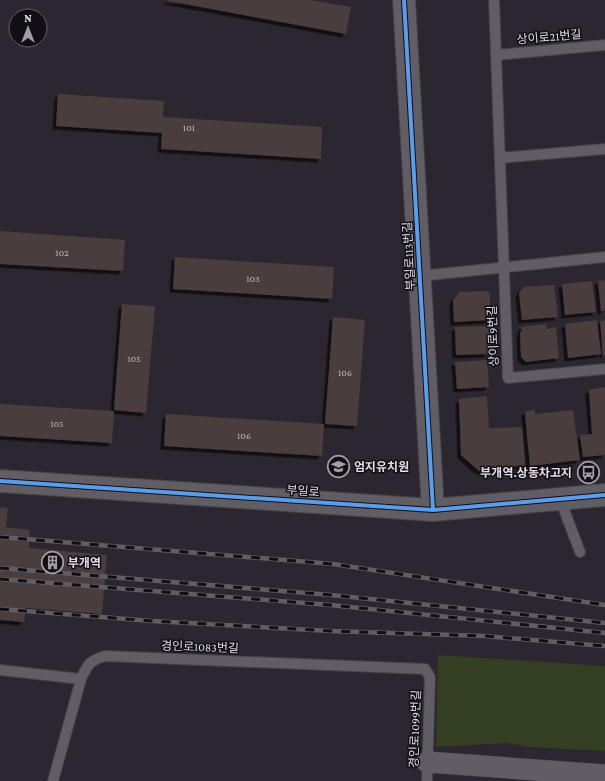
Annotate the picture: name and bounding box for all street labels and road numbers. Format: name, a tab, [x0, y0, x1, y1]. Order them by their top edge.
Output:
street label: 상이로21번길	[516, 27, 582, 47]
street label: 부일로113번길	[400, 221, 418, 291]
street label: 상이로9번길	[485, 305, 501, 367]
street label: 부일로	[286, 483, 320, 499]
street label: 경인로1083번길	[161, 639, 239, 655]
street label: 경인로1099번길	[407, 690, 423, 768]

